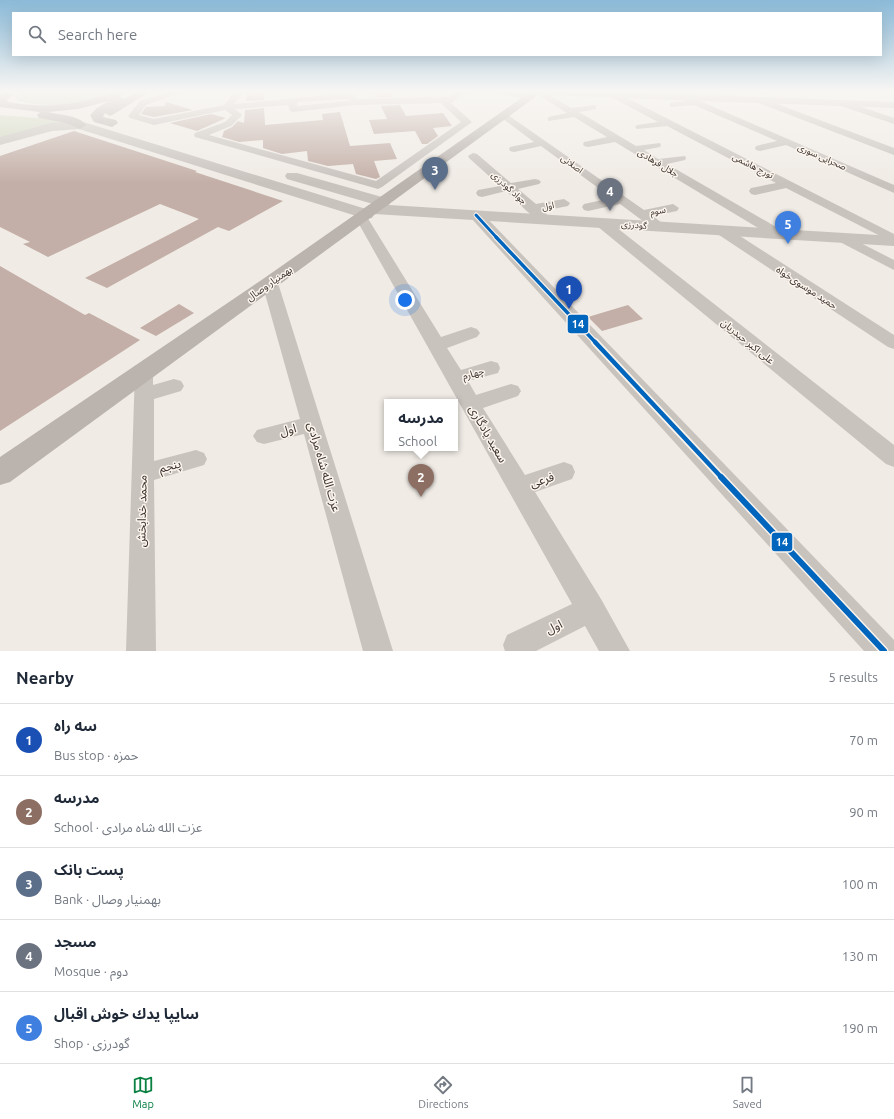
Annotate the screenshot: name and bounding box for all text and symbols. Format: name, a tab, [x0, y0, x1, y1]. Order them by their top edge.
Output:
search box	[12, 12, 882, 56]
icon: search	[26, 23, 48, 45]
text: Search here	[58, 26, 137, 43]
street label: صحرایی سوری	[796, 142, 848, 173]
street label: جلال فرهادی	[636, 147, 680, 180]
street label: تورج هاشمی	[730, 151, 776, 183]
street label: اصلانی	[559, 153, 585, 175]
pin: 3	[422, 157, 448, 190]
street label: جواد گودرزی	[489, 170, 529, 207]
pin: 4	[597, 178, 623, 211]
street label: اول	[541, 200, 555, 213]
street label: سوم	[649, 205, 667, 219]
pin: 5	[775, 211, 801, 244]
street label: گودرزی	[621, 219, 647, 232]
street label: بهمنیار وصال	[244, 264, 295, 304]
street label: حمید موسوی‌خواه	[774, 264, 839, 312]
pin: 1	[556, 276, 582, 309]
your location	[395, 290, 415, 310]
line badge: 14	[567, 314, 589, 334]
street label: علی اکبر حیدریان	[718, 317, 776, 367]
text: 14	[572, 318, 584, 330]
street label: چهارم	[461, 365, 486, 385]
popup	[384, 399, 458, 451]
street label: سعید یادگاری	[466, 403, 510, 465]
text: مدرسه	[398, 409, 444, 426]
street label: اول	[278, 421, 298, 439]
street label: عزت الله شاه مرادی	[305, 421, 343, 513]
text: School	[398, 434, 437, 448]
street label: پنجم	[158, 456, 183, 478]
pin: 2	[408, 464, 434, 497]
street label: فرعی	[528, 470, 556, 490]
street label: محمد خدابخش	[134, 475, 150, 547]
line badge: 14	[771, 532, 793, 552]
text: 14	[776, 536, 788, 548]
street label: اول	[543, 617, 565, 637]
text: Nearby	[16, 668, 74, 687]
text: 5 results	[828, 670, 878, 684]
text: سه راه	[54, 717, 97, 734]
text: 1	[25, 733, 33, 747]
text: 70 m	[849, 733, 878, 747]
text: Bus stop · حمزه	[54, 748, 138, 762]
text: مدرسه	[54, 789, 100, 806]
text: 2	[25, 805, 33, 819]
text: 90 m	[849, 805, 878, 819]
text: School · عزت الله شاه مرادی	[54, 820, 202, 834]
text: پست بانک	[54, 861, 124, 878]
text: 3	[25, 877, 33, 891]
text: 100 m	[842, 877, 878, 891]
text: Bank · بهمنیار وصال	[54, 892, 161, 906]
text: مسجد	[54, 933, 96, 950]
text: 4	[25, 949, 33, 963]
text: 130 m	[842, 949, 878, 963]
text: Mosque · دوم	[54, 964, 128, 978]
text: سايپا يدك خوش اقبال	[54, 1005, 199, 1022]
text: 5	[25, 1021, 33, 1035]
text: 190 m	[842, 1021, 878, 1035]
text: Shop · گودرزی	[54, 1036, 130, 1050]
tab: Map	[132, 1074, 154, 1110]
tab: Directions	[418, 1074, 468, 1110]
tab: Saved	[733, 1074, 762, 1110]

